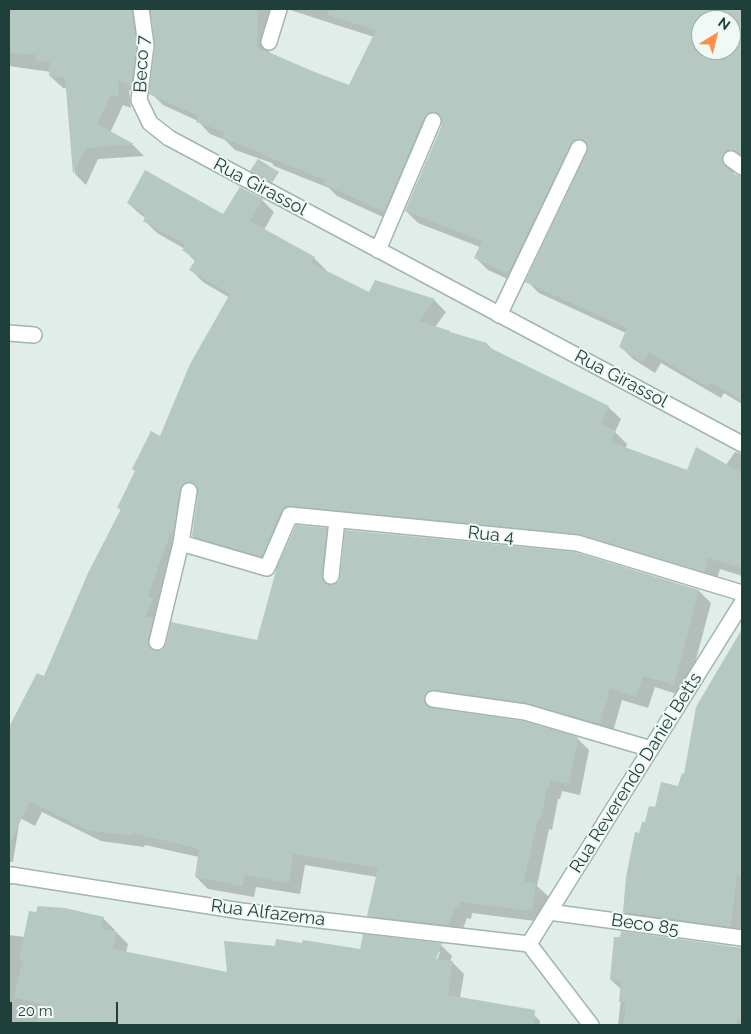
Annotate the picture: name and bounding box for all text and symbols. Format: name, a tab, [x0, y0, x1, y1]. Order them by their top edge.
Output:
north arrow	[691, 10, 741, 60]
text: N	[715, 14, 733, 33]
street label: Beco 7	[130, 35, 154, 93]
street label: Rua Girassol	[210, 153, 310, 221]
street label: Rua Girassol	[571, 345, 671, 413]
street label: Rua 4	[467, 522, 515, 548]
street label: Rua Reverendo Daniel Betts	[565, 669, 707, 877]
street label: Rua Alfazema	[210, 895, 326, 931]
street label: Beco 85	[610, 910, 680, 940]
scale bar	[12, 992, 120, 1024]
text: 20 m	[18, 1002, 53, 1020]

